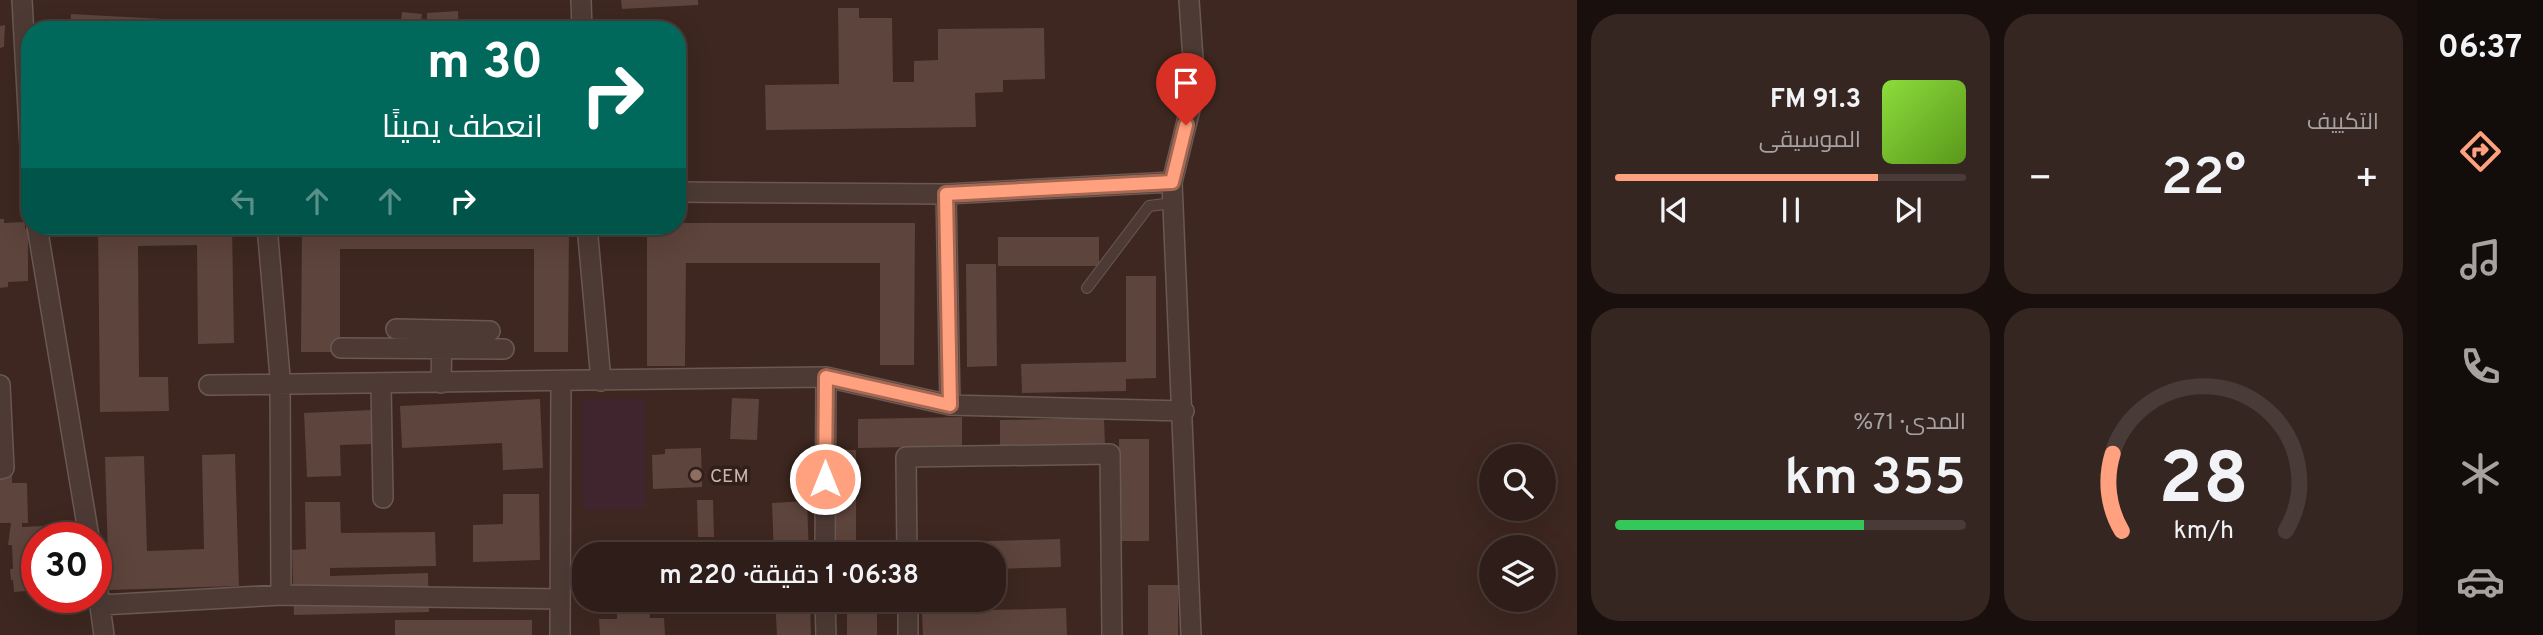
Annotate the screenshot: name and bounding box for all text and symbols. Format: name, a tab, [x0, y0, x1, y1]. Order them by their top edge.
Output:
text: 06:37	[2438, 29, 2522, 69]
text: 30 m	[427, 34, 543, 96]
icon: right	[567, 49, 658, 140]
pin	[1156, 53, 1216, 125]
icon: arrive	[1167, 64, 1205, 102]
text: 91.3 FM	[1770, 84, 1861, 117]
text: انعطف يمينًا	[382, 109, 543, 149]
text: التكييف	[2307, 109, 2379, 138]
text: الموسيقى	[1759, 127, 1861, 156]
icon: directions	[2456, 127, 2505, 176]
text: 22°	[2161, 147, 2246, 213]
text: −	[2028, 156, 2053, 205]
text: +	[2354, 156, 2379, 205]
icon: left	[225, 182, 263, 220]
icon: ahead	[298, 182, 336, 220]
icon: ahead	[371, 182, 409, 220]
icon: right	[444, 182, 482, 220]
icon: previous	[1655, 191, 1693, 229]
icon: pause	[1772, 191, 1810, 229]
icon: next	[1889, 191, 1927, 229]
icon: music	[2456, 235, 2505, 284]
icon: phone	[2456, 342, 2505, 391]
text: المدى · 71%	[1853, 409, 1966, 438]
text: 28	[2158, 437, 2249, 529]
position arrow	[788, 442, 862, 516]
map controls	[1479, 444, 1556, 612]
button: search	[1479, 444, 1556, 521]
text: 355 km	[1784, 447, 1966, 513]
icon: climate	[2456, 449, 2505, 498]
place label: CEM	[710, 465, 749, 489]
marker: CEM	[688, 467, 704, 483]
text: km/h	[2173, 515, 2234, 547]
speed limit sign: 30	[21, 522, 112, 613]
button: layers	[1479, 535, 1556, 612]
icon: car	[2456, 557, 2505, 606]
text: 06:38 · 1 دقيقة · 220 m	[659, 560, 919, 593]

